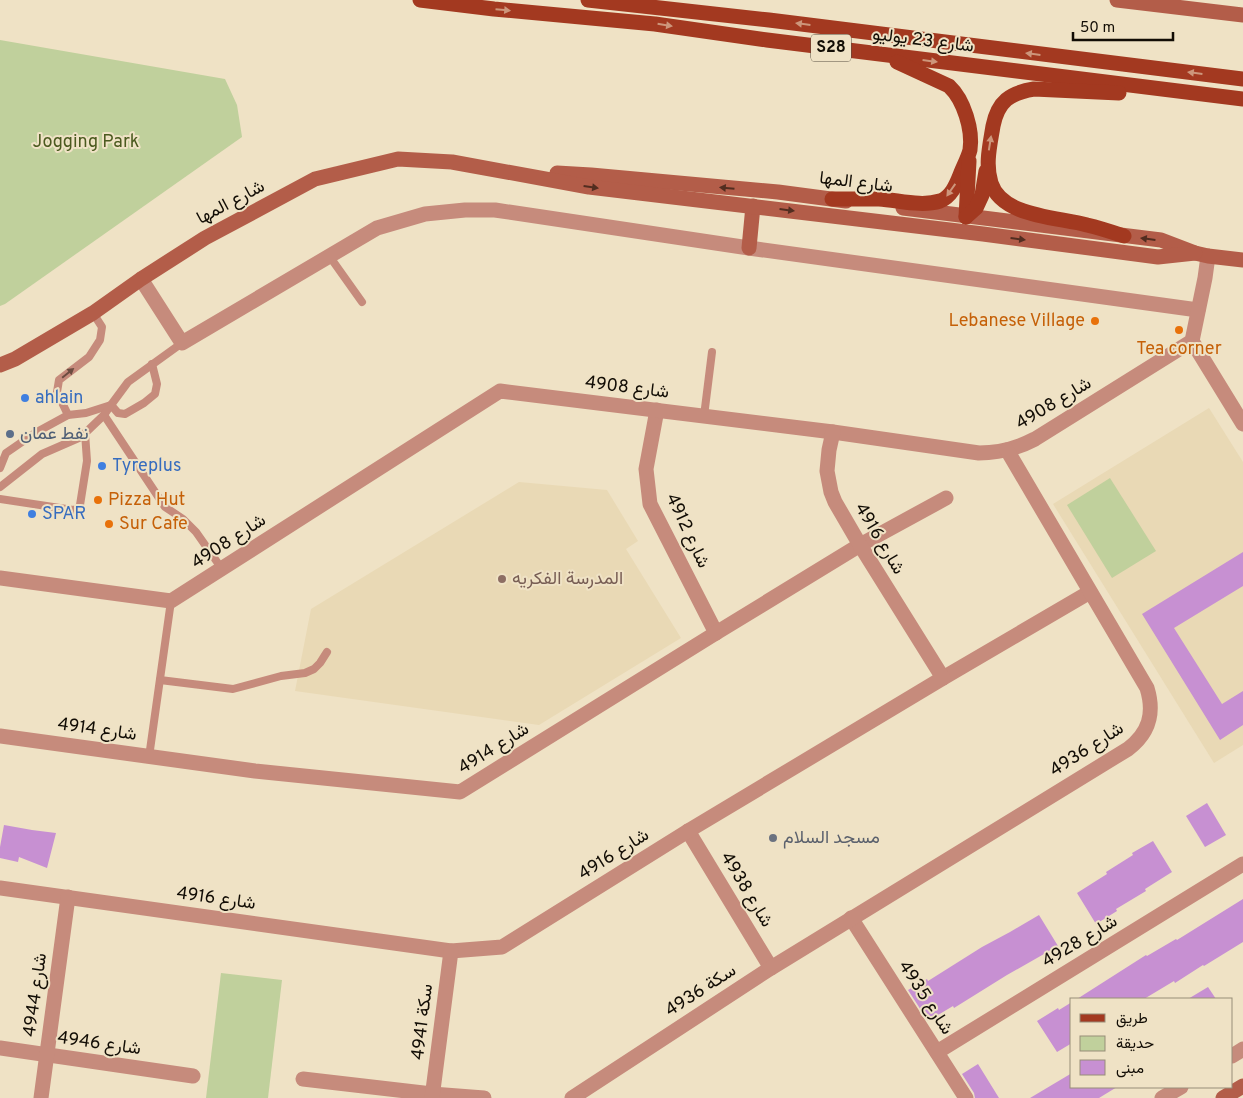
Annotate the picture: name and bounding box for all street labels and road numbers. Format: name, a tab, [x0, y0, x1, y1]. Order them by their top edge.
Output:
street label: شارع 23 يوليو	[871, 23, 975, 59]
road number: S28	[811, 34, 851, 62]
street label: شارع المها	[818, 167, 894, 199]
street label: شارع المها	[193, 176, 269, 230]
street label: 4908 شارع	[584, 371, 670, 405]
street label: 4908 شارع	[1012, 372, 1096, 436]
street label: 4912 شارع	[660, 490, 714, 572]
street label: 4916 شارع	[849, 499, 909, 579]
street label: 4908 شارع	[187, 509, 271, 575]
street label: 4914 شارع	[56, 713, 138, 747]
street label: 4914 شارع	[454, 718, 534, 780]
street label: 4936 شارع	[1046, 718, 1128, 782]
street label: 4916 شارع	[574, 824, 654, 886]
street label: شارع 4938	[715, 848, 777, 932]
street label: 4916 شارع	[175, 882, 257, 916]
street label: 4928 شارع	[1038, 910, 1122, 974]
street label: 4944 شارع	[19, 952, 53, 1038]
street label: 4935 شارع	[892, 956, 958, 1040]
street label: سكة 4936	[661, 960, 741, 1022]
street label: سكة 4941	[407, 983, 439, 1061]
street label: 4946 شارع	[56, 1027, 142, 1061]

